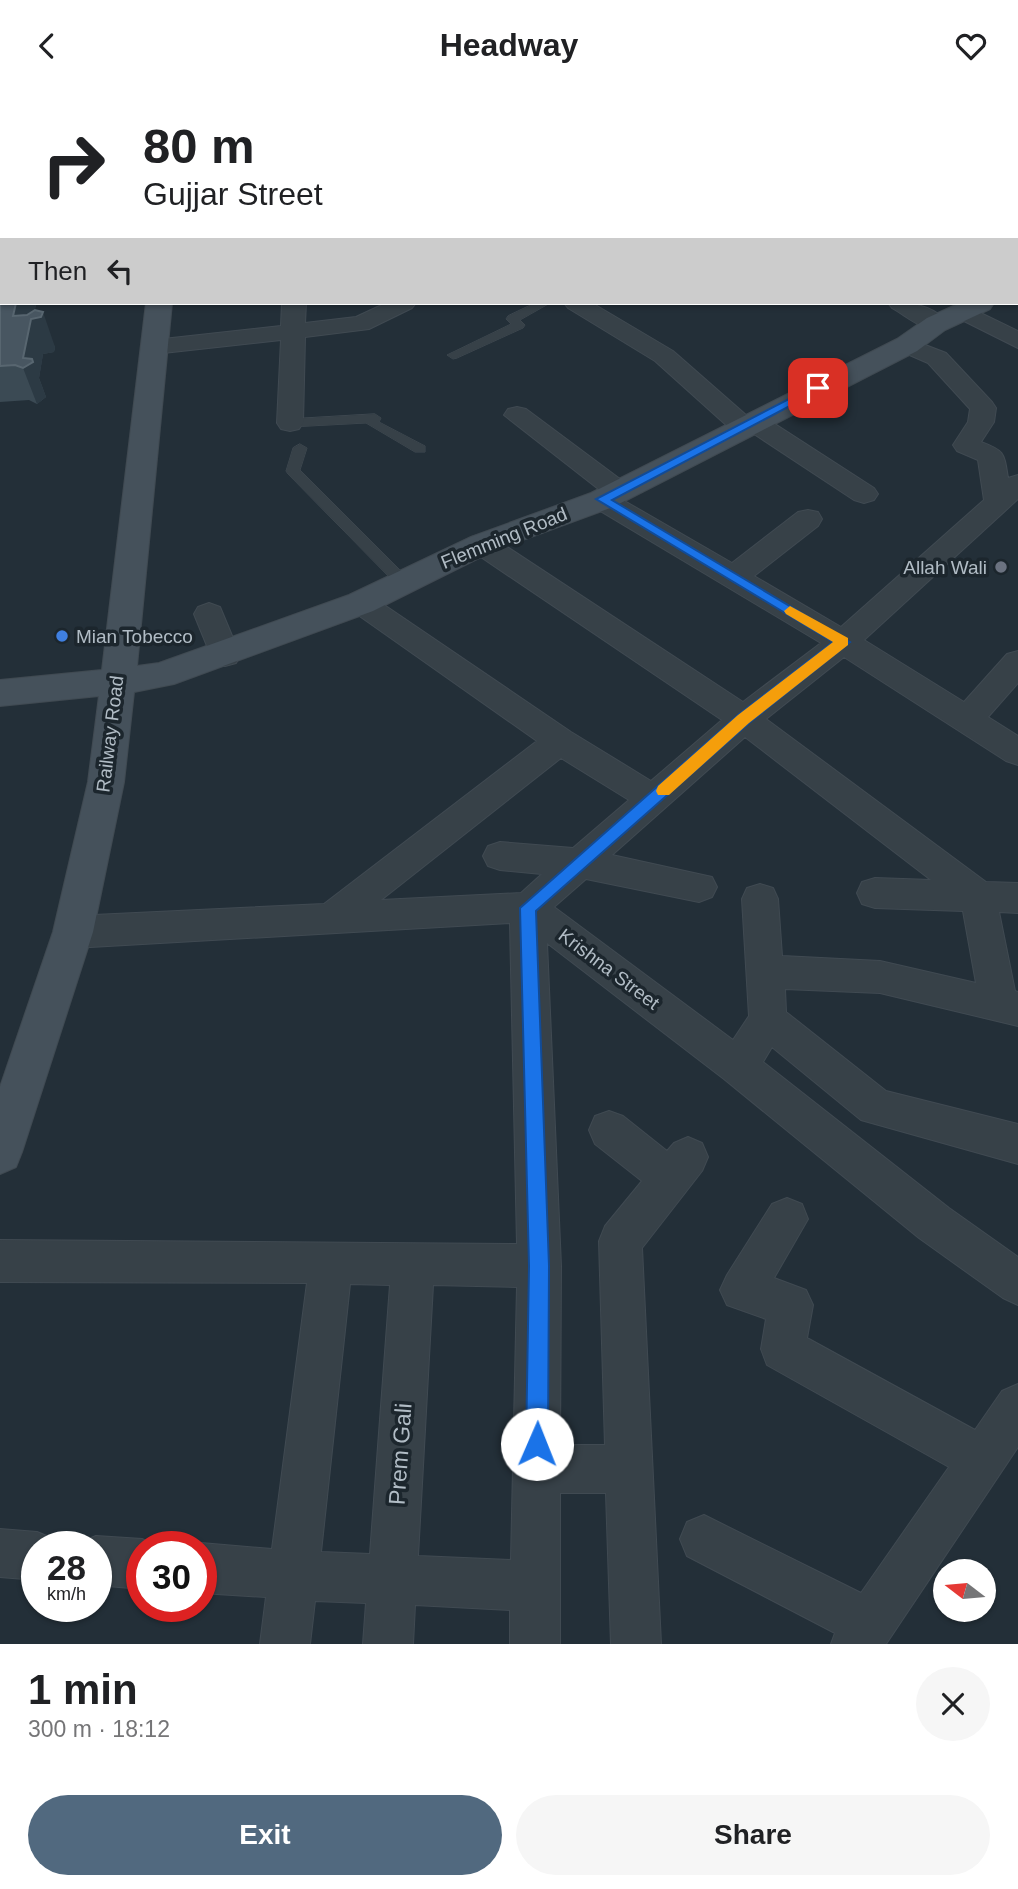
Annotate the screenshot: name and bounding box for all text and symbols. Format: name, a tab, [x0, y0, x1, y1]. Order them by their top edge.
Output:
icon: back	[28, 27, 66, 65]
text: Headway	[440, 27, 578, 63]
icon: heart	[952, 27, 990, 65]
icon: right	[28, 119, 119, 210]
text: 80 m	[143, 119, 255, 173]
text: Gujjar Street	[143, 176, 323, 212]
icon: left	[101, 252, 139, 290]
text: Then	[28, 256, 87, 286]
pin	[788, 358, 848, 418]
icon: arrive	[799, 369, 837, 407]
street label: Flemming Road	[438, 503, 570, 573]
place label: Allah Wali	[903, 557, 987, 578]
marker: Allah Wali	[993, 559, 1009, 575]
place label: Mian Tobecco	[76, 626, 193, 647]
marker: Mian Tobecco	[54, 628, 70, 644]
street label: Railway Road	[92, 675, 128, 793]
street label: Krishna Street	[555, 924, 664, 1014]
street label: Prem Gali	[383, 1402, 417, 1506]
position arrow	[500, 1407, 574, 1481]
speed limit sign: 30	[126, 1531, 217, 1622]
text: 28	[47, 1548, 86, 1587]
north arrow	[933, 1559, 996, 1622]
map controls	[933, 1559, 996, 1622]
text: km/h	[47, 1584, 86, 1604]
text: 1 min	[28, 1666, 138, 1713]
button: close	[916, 1667, 990, 1741]
text: 300 m · 18:12	[28, 1716, 170, 1742]
button: Exit	[28, 1795, 502, 1875]
button: Share	[516, 1795, 990, 1875]

